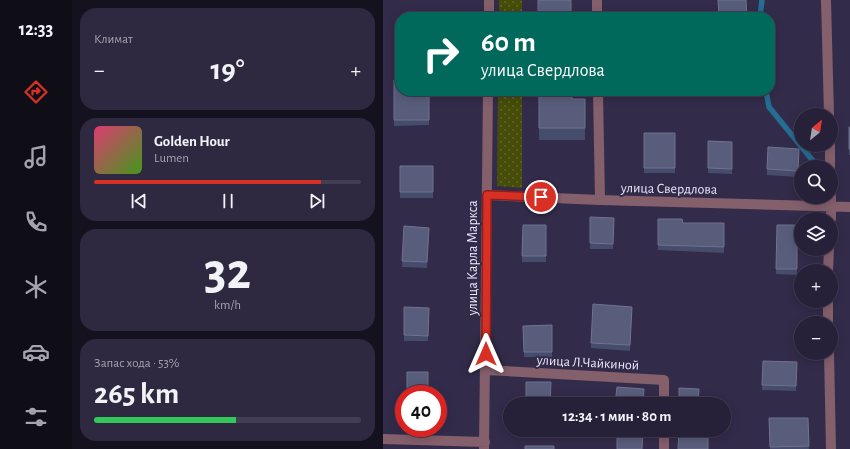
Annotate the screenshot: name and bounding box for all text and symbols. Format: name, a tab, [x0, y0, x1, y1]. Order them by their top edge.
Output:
text: 12:33	[19, 21, 53, 39]
icon: right	[415, 28, 467, 80]
text: 60 m	[481, 29, 536, 57]
text: Климат	[94, 33, 133, 46]
text: 19°	[210, 55, 245, 85]
text: −	[94, 59, 105, 81]
text: +	[350, 59, 361, 81]
text: улица Свердлова	[481, 62, 605, 80]
icon: directions	[22, 78, 50, 106]
north arrow	[794, 108, 838, 152]
map controls	[794, 108, 838, 360]
text: Golden Hour	[154, 134, 230, 149]
icon: music	[22, 143, 50, 171]
text: Lumen	[154, 152, 189, 165]
button: search	[794, 160, 838, 204]
pin	[524, 180, 558, 214]
street label: улица Свердлова	[620, 181, 718, 197]
icon: arrive	[530, 186, 552, 208]
icon: previous	[128, 190, 150, 212]
icon: pause	[217, 190, 239, 212]
icon: next	[306, 190, 328, 212]
street label: улица Карла Маркса	[466, 200, 480, 317]
icon: phone	[22, 208, 50, 236]
button: layers	[794, 212, 838, 256]
text: 32	[204, 246, 251, 298]
button: +	[794, 264, 838, 308]
icon: climate	[22, 273, 50, 301]
text: km/h	[214, 299, 241, 312]
button: −	[794, 316, 838, 360]
position arrow	[465, 333, 507, 375]
icon: car	[22, 338, 50, 366]
street label: улица Л.Чайкиной	[535, 353, 639, 373]
text: Запас хода · 53%	[94, 357, 180, 370]
text: 265 km	[94, 379, 179, 409]
speed limit sign: 40	[395, 385, 447, 437]
icon: filters	[22, 403, 50, 431]
text: 12:34 · 1 мин · 80 m	[563, 409, 671, 424]

